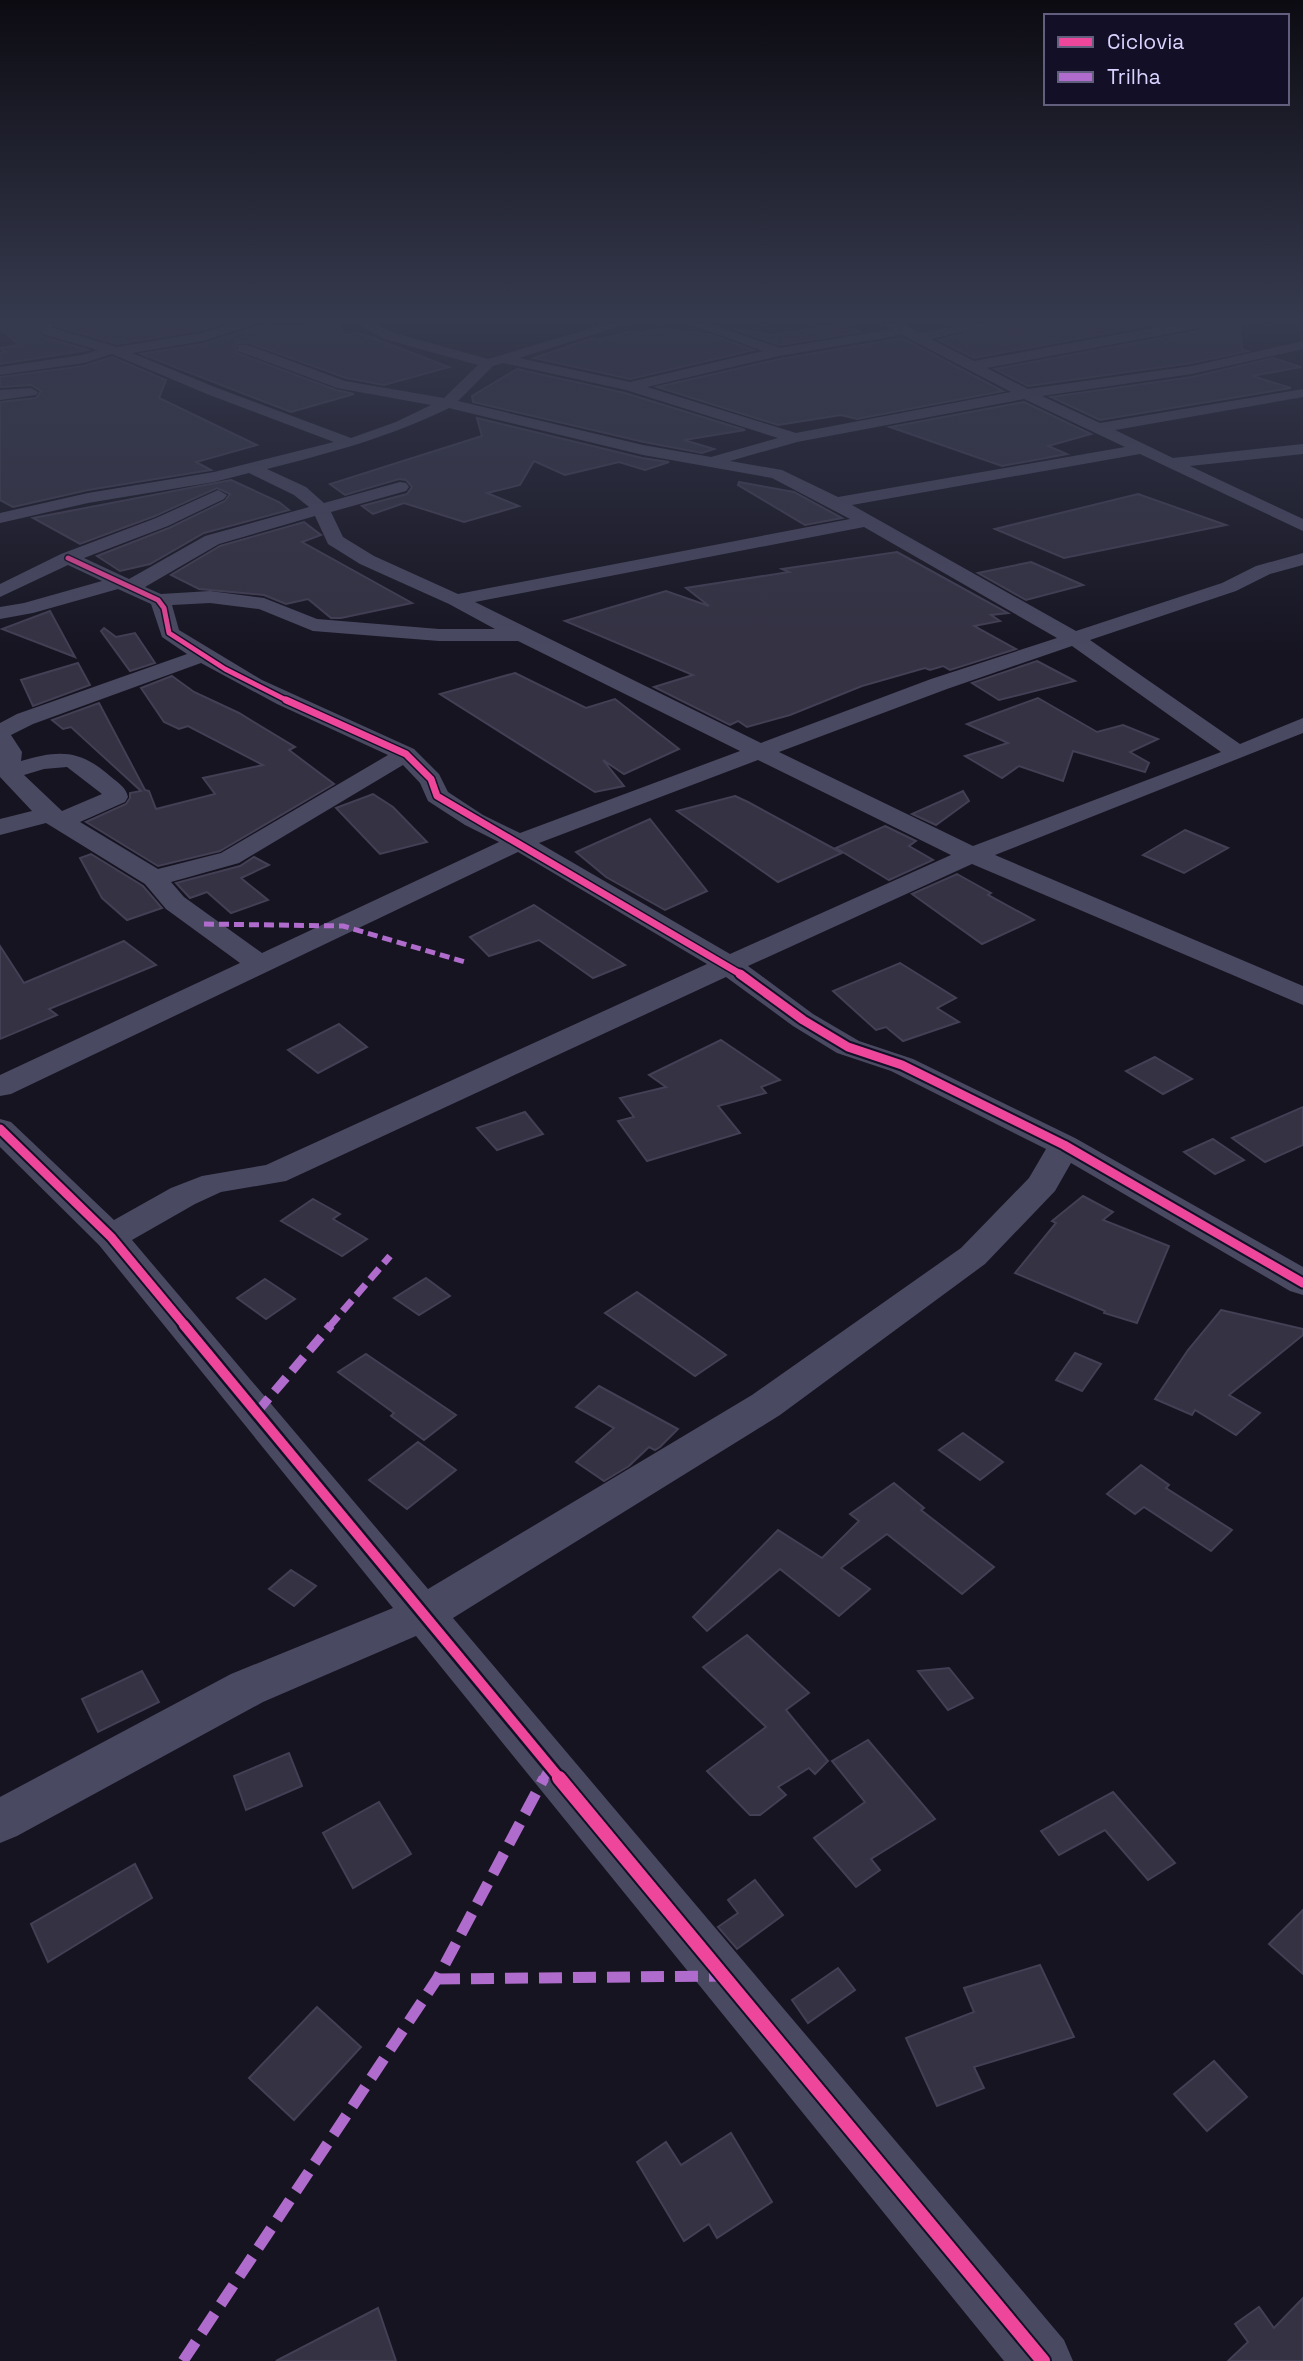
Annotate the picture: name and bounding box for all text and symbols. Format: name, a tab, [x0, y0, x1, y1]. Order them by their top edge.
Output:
legend	[1044, 14, 1289, 105]
text: Ciclovia	[1107, 28, 1184, 55]
text: Trilha	[1107, 63, 1161, 90]

